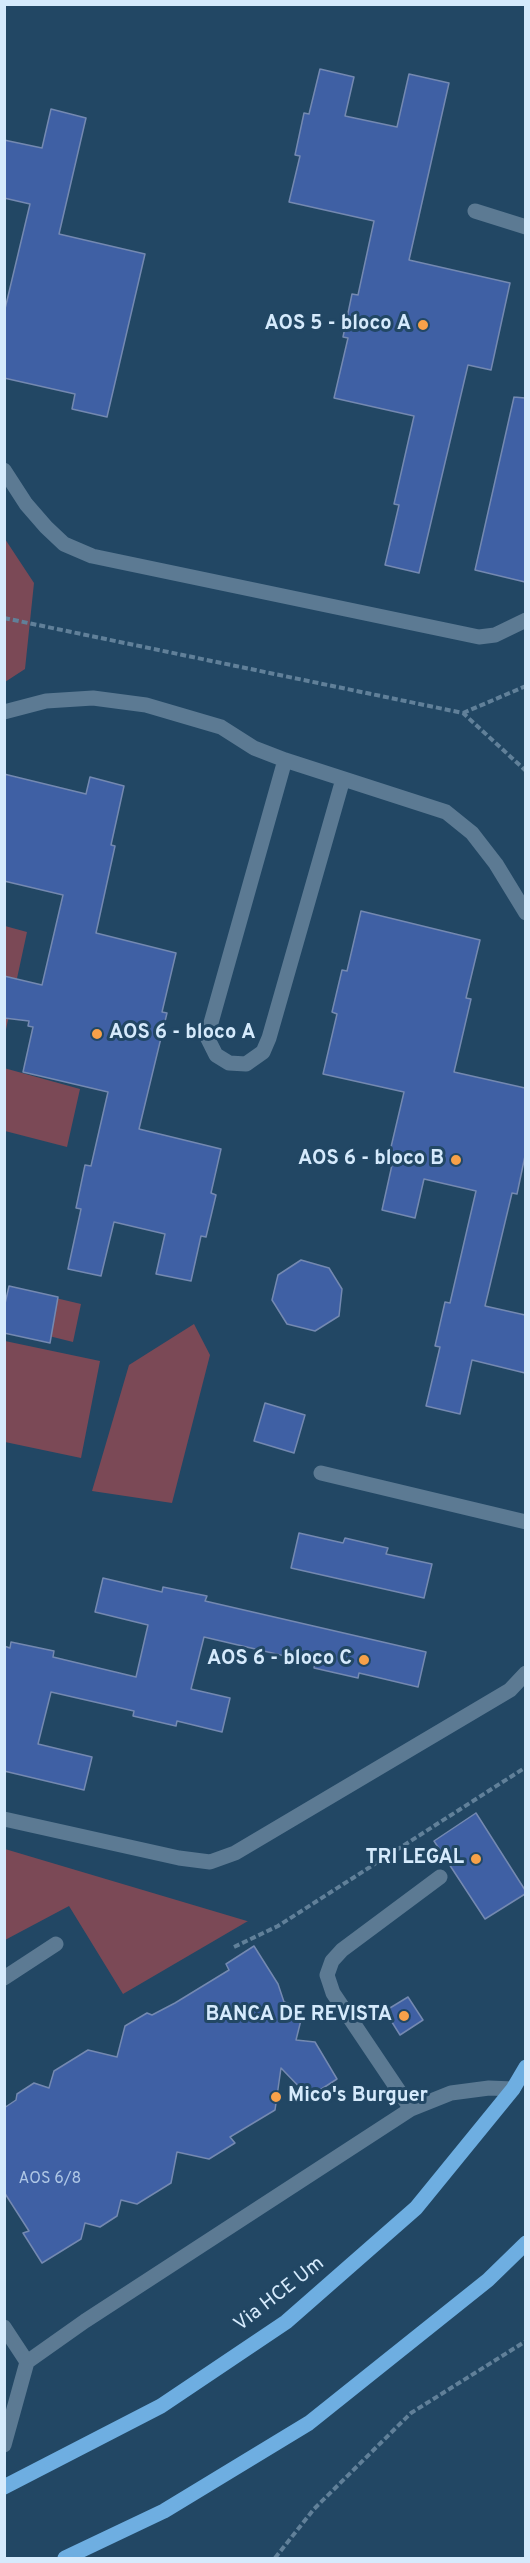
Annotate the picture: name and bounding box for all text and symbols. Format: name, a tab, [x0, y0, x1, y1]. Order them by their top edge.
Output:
place label: AOS 5 - bloco A	[264, 313, 411, 337]
marker: AOS 5 - bloco A	[416, 318, 430, 332]
place label: AOS 6 - bloco A	[109, 1022, 256, 1046]
marker: AOS 6 - bloco A	[90, 1027, 104, 1041]
place label: AOS 6 - bloco B	[298, 1148, 444, 1172]
marker: AOS 6 - bloco B	[449, 1153, 463, 1167]
place label: AOS 6 - bloco C	[207, 1648, 352, 1672]
marker: AOS 6 - bloco C	[357, 1653, 371, 1667]
place label: TRI LEGAL	[366, 1847, 464, 1871]
marker: TRI LEGAL	[469, 1852, 483, 1866]
place label: BANCA DE REVISTA	[205, 2004, 392, 2028]
marker: BANCA DE REVISTA	[397, 2009, 411, 2023]
place label: Mico's Burguer	[288, 2085, 428, 2109]
marker: Mico's Burguer	[269, 2090, 283, 2104]
house number: AOS 6/8	[19, 2170, 81, 2190]
street label: Via HCE Um	[230, 2252, 330, 2338]

